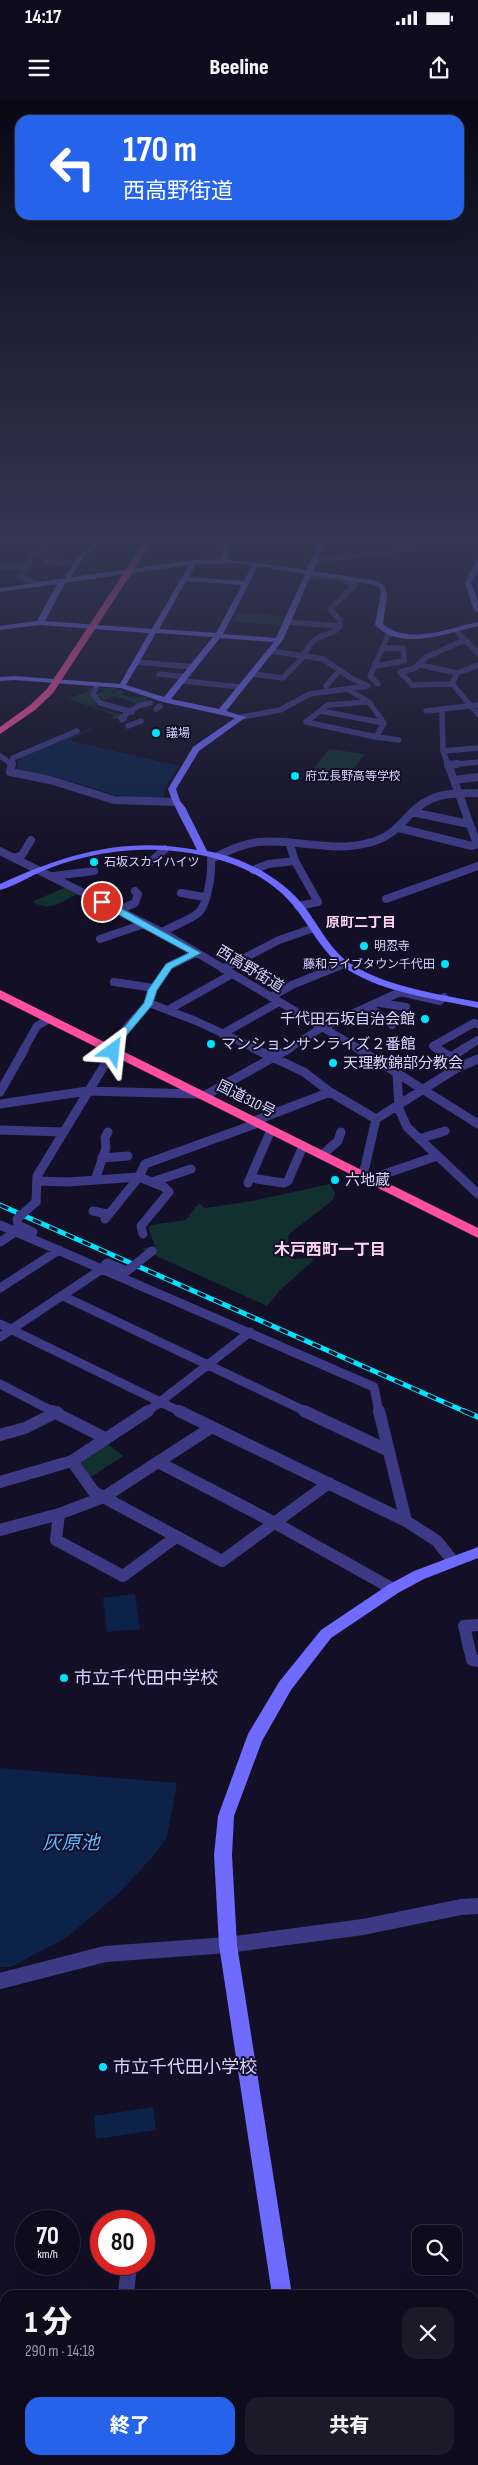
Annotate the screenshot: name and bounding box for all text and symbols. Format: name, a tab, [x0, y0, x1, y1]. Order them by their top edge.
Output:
text: 14:17	[25, 6, 61, 29]
icon: menu	[25, 54, 53, 82]
text: Beeline	[209, 54, 269, 81]
icon: share	[425, 54, 453, 82]
text: 170 m	[123, 129, 197, 172]
icon: left	[40, 135, 105, 200]
text: 西高野街道	[123, 178, 233, 205]
place label: 議場	[166, 726, 190, 741]
marker: 議場	[150, 727, 162, 739]
place label: 府立長野高等学校	[305, 769, 401, 784]
marker: 府立長野高等学校	[289, 770, 301, 782]
place label: 石坂スカイハイツ	[104, 855, 200, 870]
marker: 石坂スカイハイツ	[88, 856, 100, 868]
pin	[81, 881, 123, 923]
icon: arrive	[88, 888, 116, 916]
district label: 原町二丁目	[326, 914, 396, 931]
place label: 明忍寺	[374, 939, 410, 954]
marker: 明忍寺	[358, 940, 370, 952]
street label: 西高野街道	[213, 942, 287, 996]
place label: 藤和ライブタウン千代田	[303, 957, 435, 972]
marker: 藤和ライブタウン千代田	[439, 958, 451, 970]
place label: 千代田石坂自治会館	[280, 1010, 415, 1029]
marker: 千代田石坂自治会館	[419, 1013, 431, 1025]
position arrow	[86, 1024, 138, 1076]
place label: マンションサンライズ２番館	[221, 1035, 416, 1054]
marker: マンションサンライズ２番館	[205, 1038, 217, 1050]
place label: 天理教錦部分教会	[343, 1054, 463, 1073]
marker: 天理教錦部分教会	[327, 1057, 339, 1069]
street label: 国道310号	[214, 1076, 278, 1122]
place label: 六地蔵	[345, 1171, 390, 1190]
marker: 六地蔵	[329, 1174, 341, 1186]
district label: 木戸西町一丁目	[274, 1241, 386, 1260]
place label: 市立千代田中学校	[74, 1668, 218, 1689]
marker: 市立千代田中学校	[58, 1672, 70, 1684]
water label: 灰原池	[42, 1832, 101, 1855]
place label: 市立千代田小学校	[113, 2057, 257, 2078]
marker: 市立千代田小学校	[97, 2061, 109, 2073]
speed limit sign: 80	[90, 2210, 155, 2275]
text: 70	[36, 2221, 59, 2252]
map controls	[412, 2225, 462, 2275]
button: search	[412, 2225, 462, 2275]
text: km/h	[37, 2247, 58, 2262]
text: 1 分	[25, 2305, 72, 2341]
button: close	[402, 2307, 454, 2359]
text: 290 m · 14:18	[25, 2342, 95, 2361]
button: 終了	[25, 2397, 235, 2455]
button: 共有	[245, 2397, 454, 2455]

